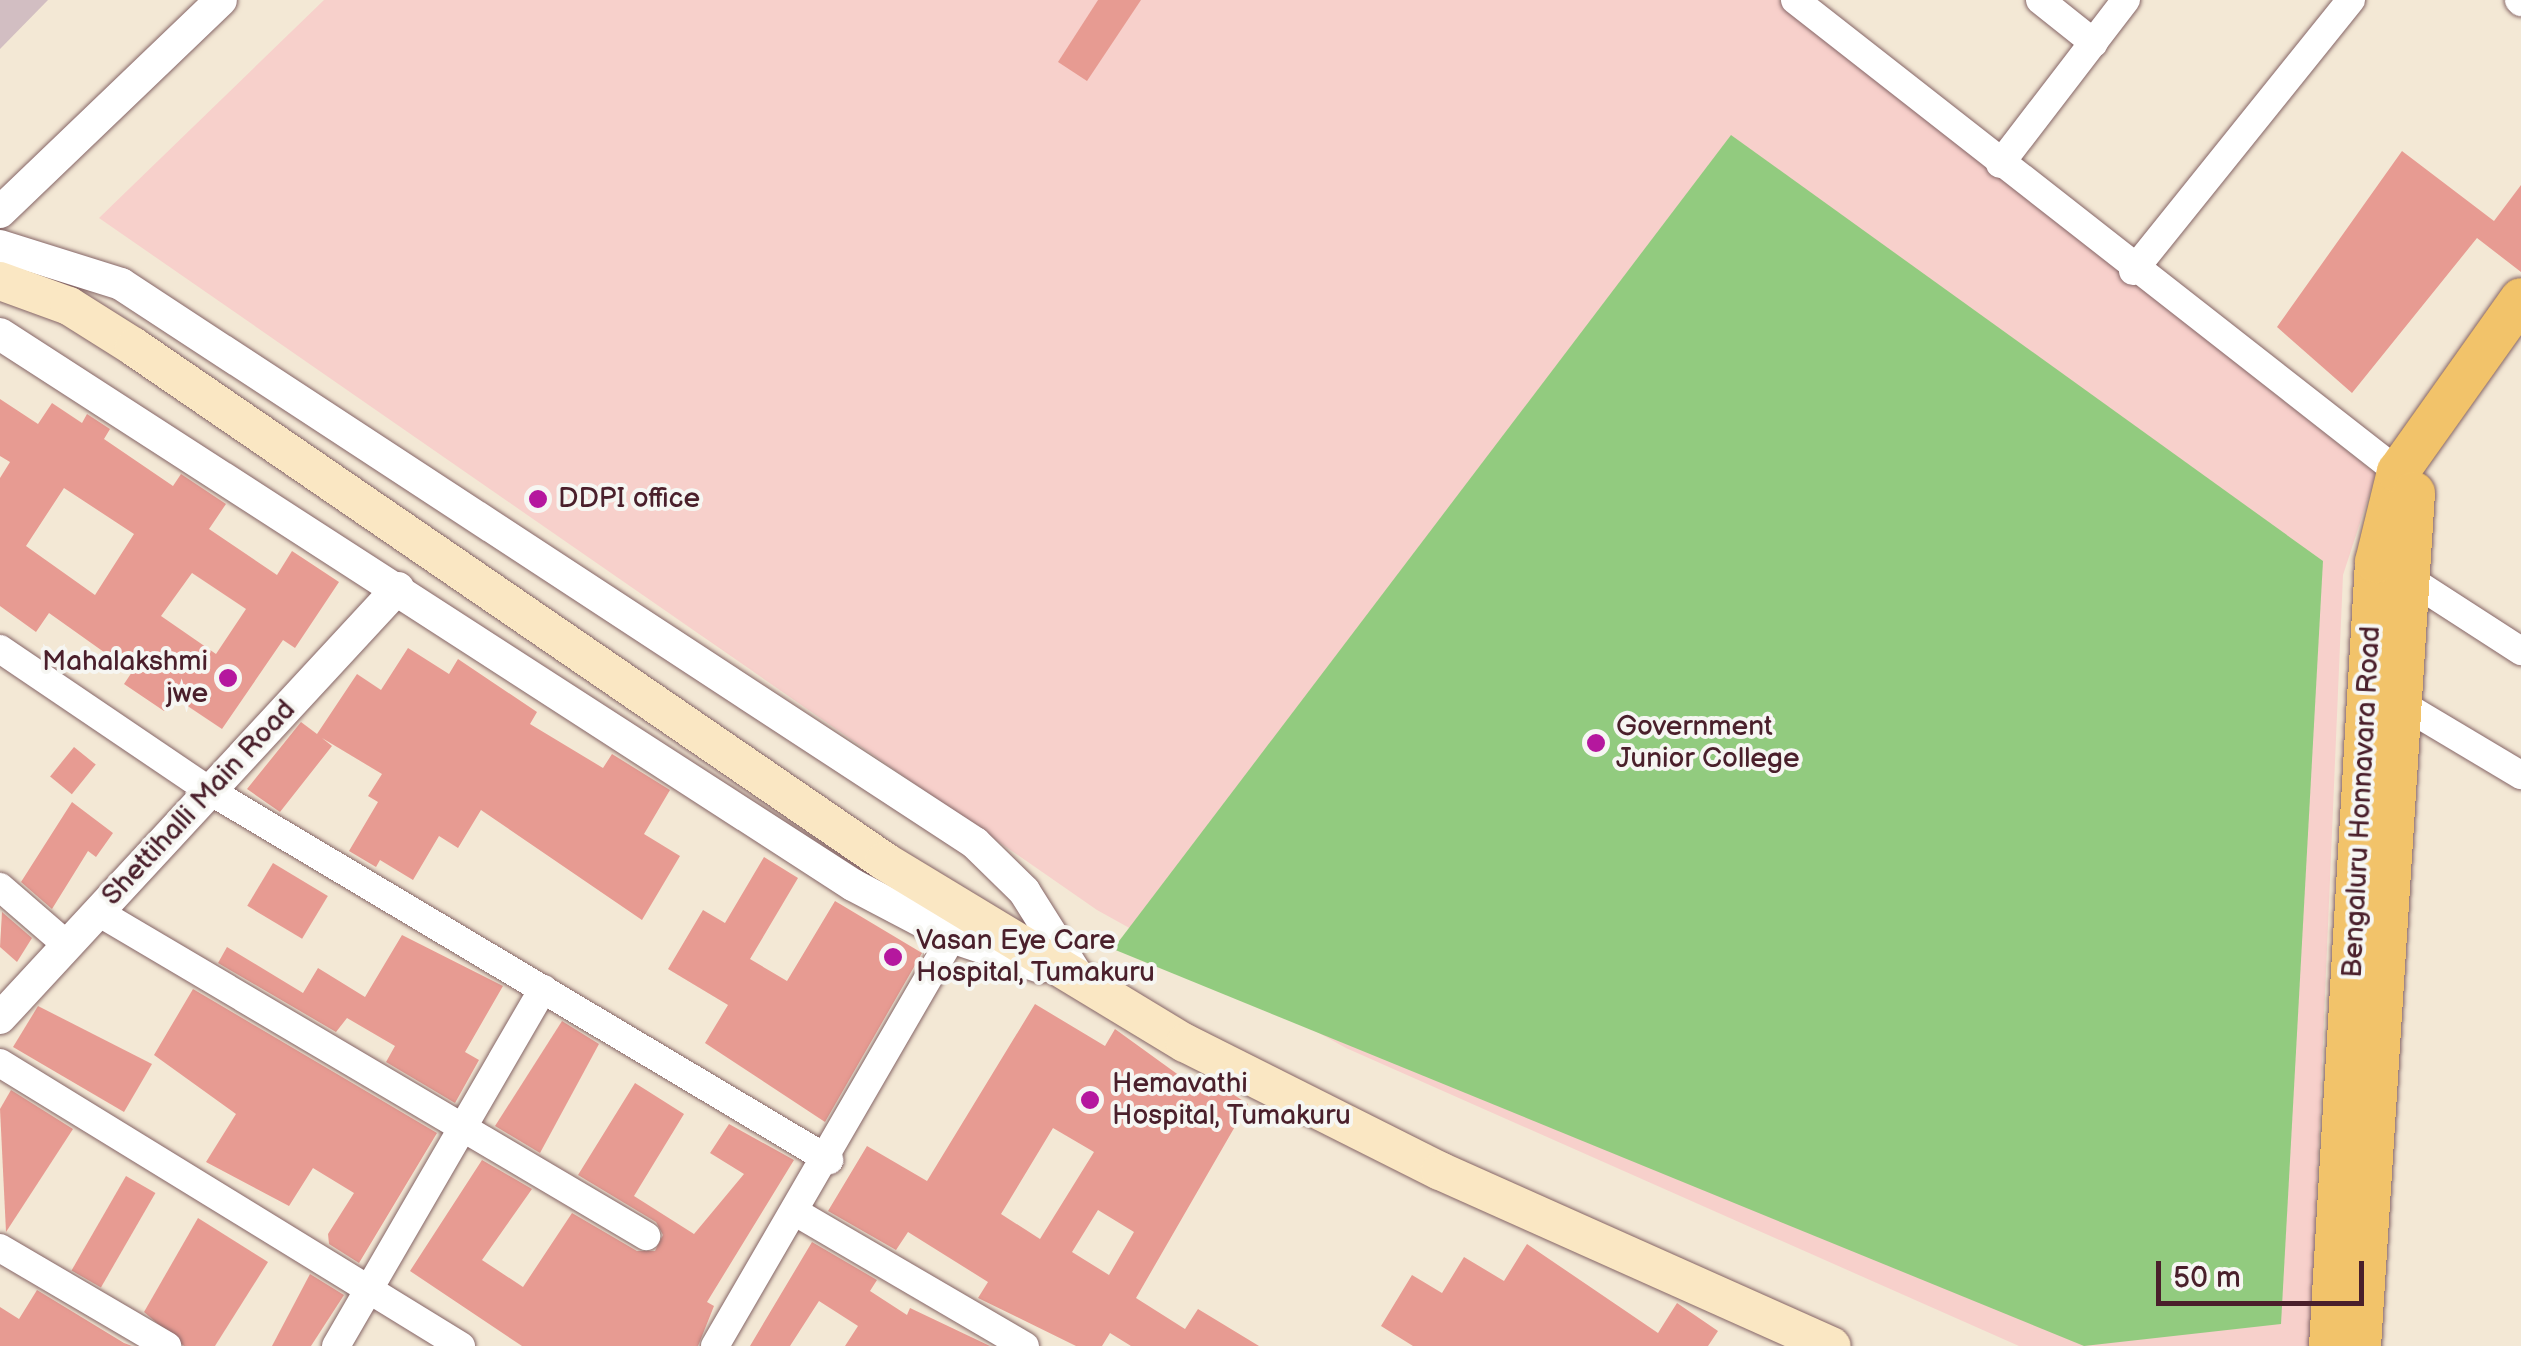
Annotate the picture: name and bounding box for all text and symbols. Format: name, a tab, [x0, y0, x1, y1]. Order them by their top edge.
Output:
place label: DDPI office	[558, 482, 700, 516]
marker: DDPI office	[527, 488, 549, 510]
street label: Bengaluru Honnavara Road	[2336, 625, 2388, 979]
place label: Mahalakshmi jwe	[42, 645, 208, 711]
marker: Mahalakshmi jwe	[217, 667, 239, 689]
street label: Shettihalli Main Road	[95, 693, 303, 913]
place label: Government Junior College	[1616, 710, 1800, 776]
marker: Government Junior College	[1585, 732, 1607, 754]
place label: Vasan Eye Care Hospital, Tumakuru	[916, 924, 1156, 990]
marker: Vasan Eye Care Hospital, Tumakuru	[880, 944, 906, 970]
place label: Hemavathi Hospital, Tumakuru	[1112, 1067, 1352, 1133]
marker: Hemavathi Hospital, Tumakuru	[1077, 1087, 1103, 1113]
scale bar	[2161, 1241, 2368, 1303]
text: 50 m	[2173, 1260, 2241, 1296]

